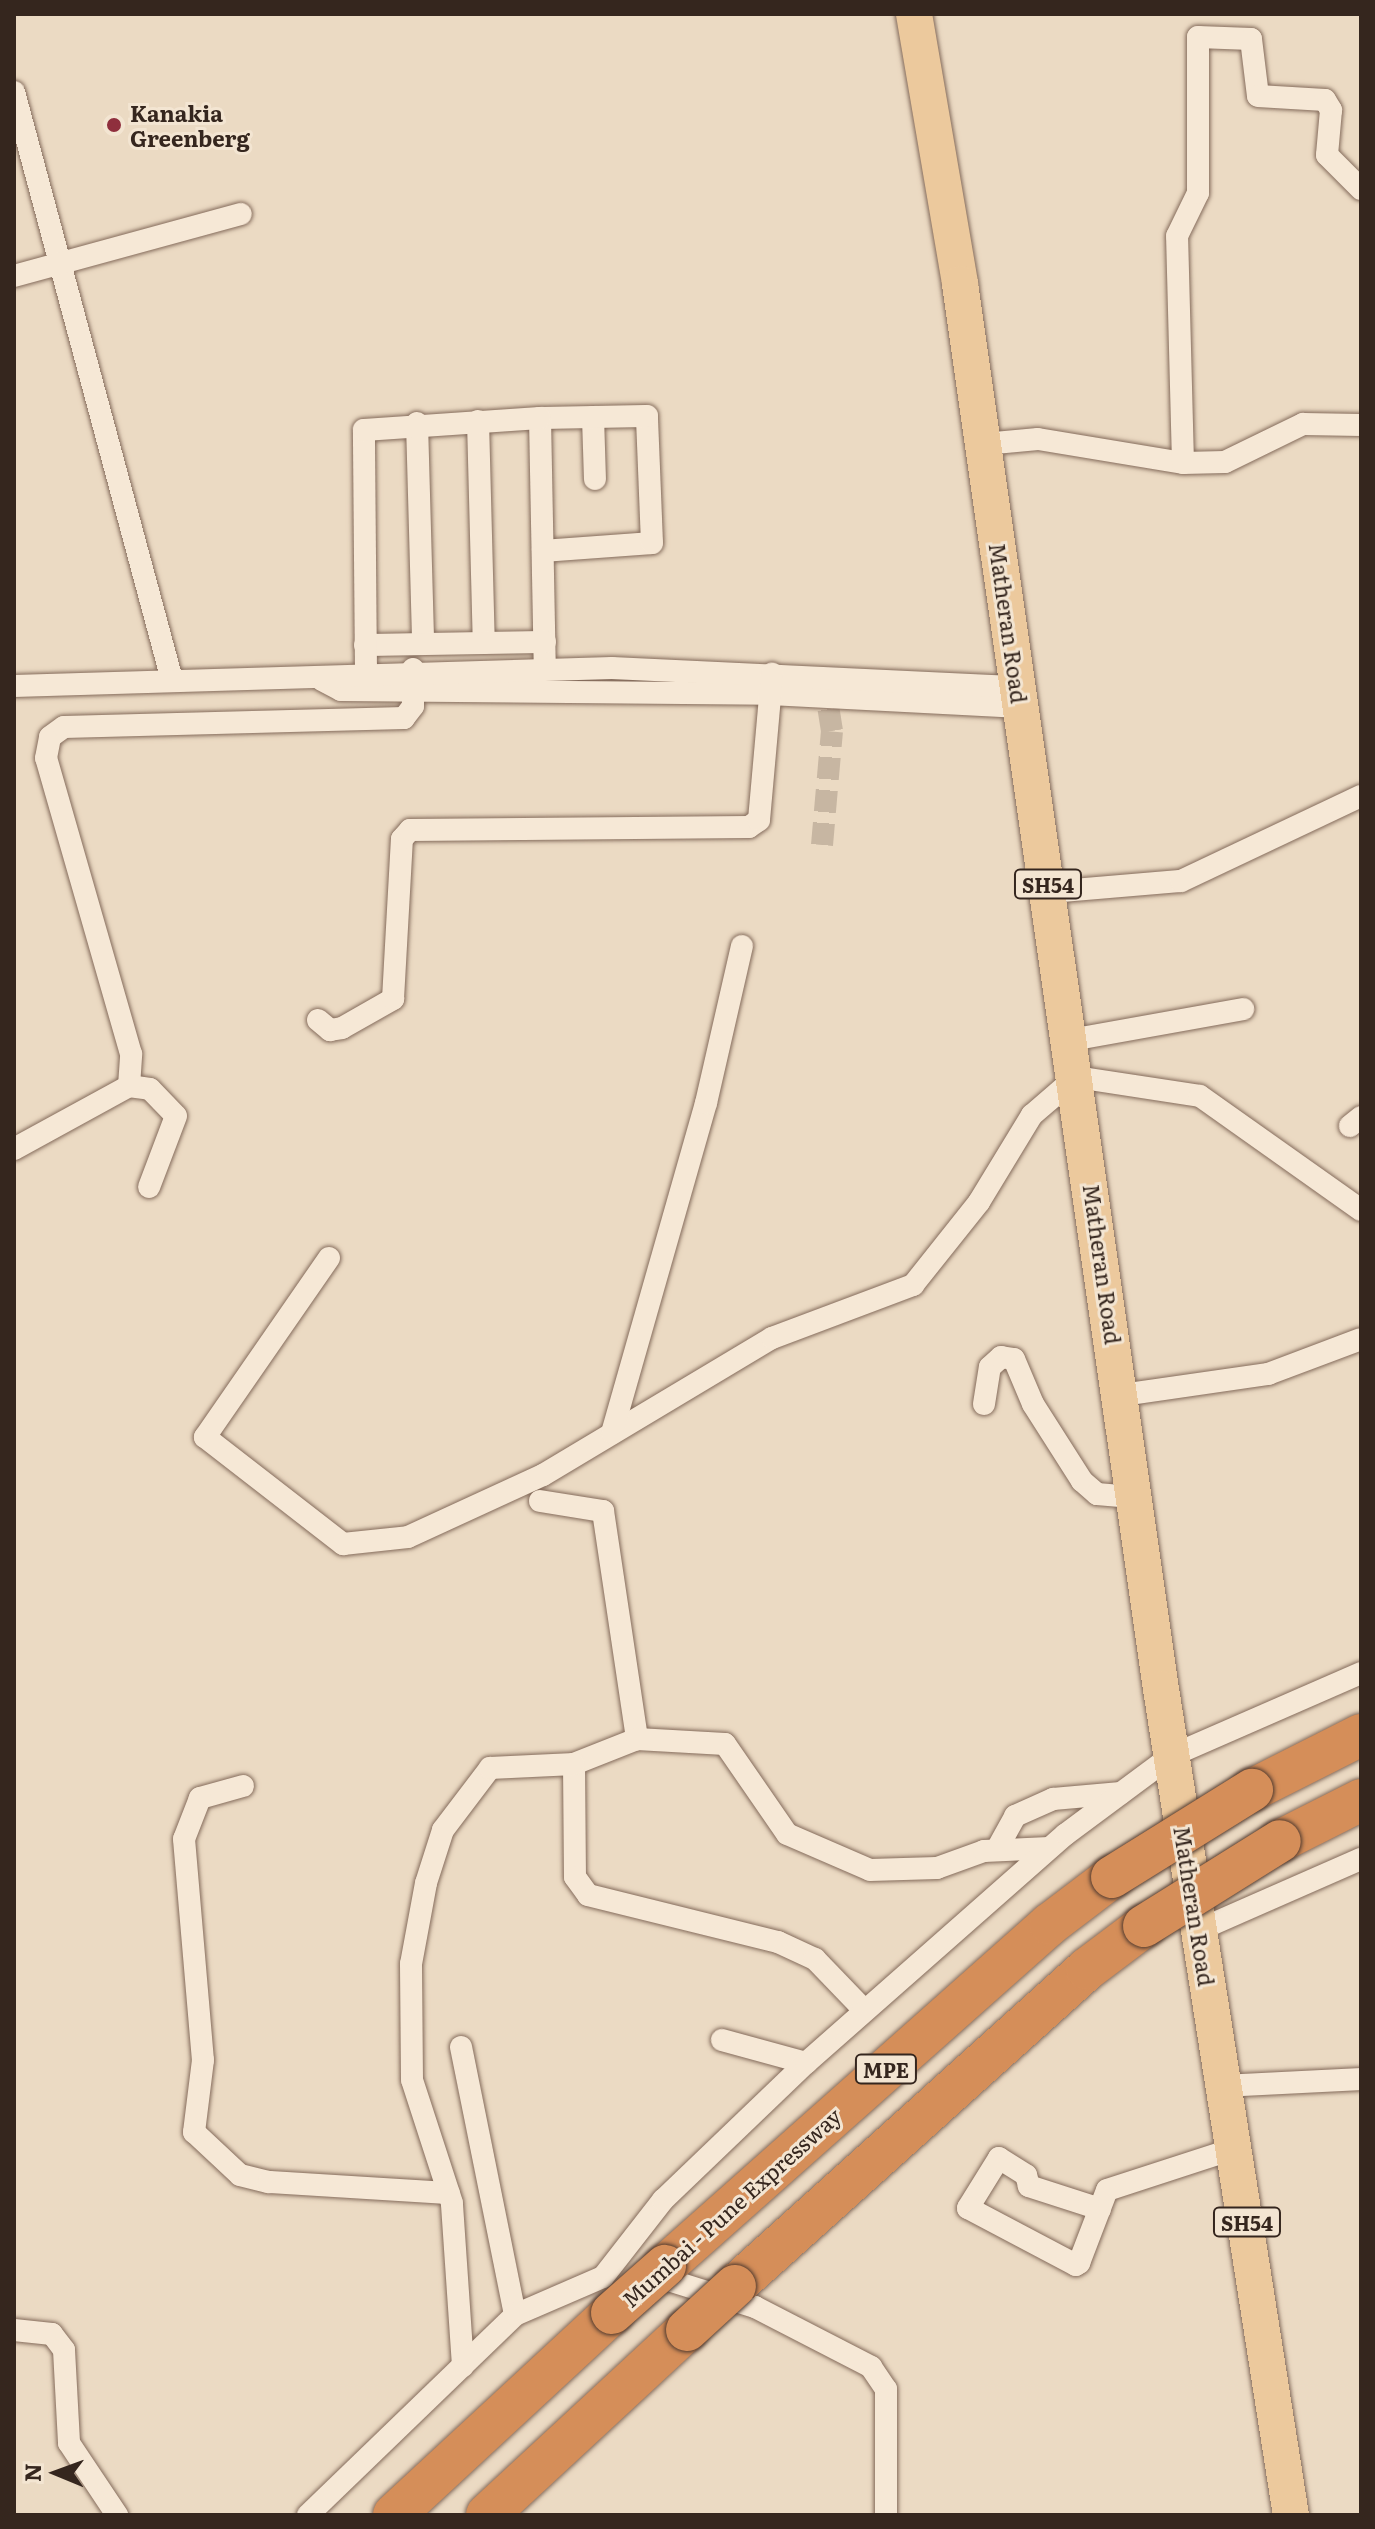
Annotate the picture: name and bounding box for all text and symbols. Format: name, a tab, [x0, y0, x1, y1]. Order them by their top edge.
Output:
place label: Kanakia Greenberg	[130, 99, 250, 150]
marker: Kanakia Greenberg	[105, 116, 123, 134]
street label: Matheran Road	[985, 541, 1033, 705]
road number: SH54	[1012, 868, 1084, 900]
street label: Matheran Road	[1079, 1182, 1127, 1346]
street label: Matheran Road	[1169, 1824, 1221, 1988]
road number: MPE	[854, 2053, 918, 2085]
street label: Mumbai - Pune Expressway	[616, 2102, 846, 2312]
road number: SH54	[1211, 2206, 1283, 2238]
north arrow	[16, 2433, 96, 2513]
text: N	[15, 2463, 48, 2482]

